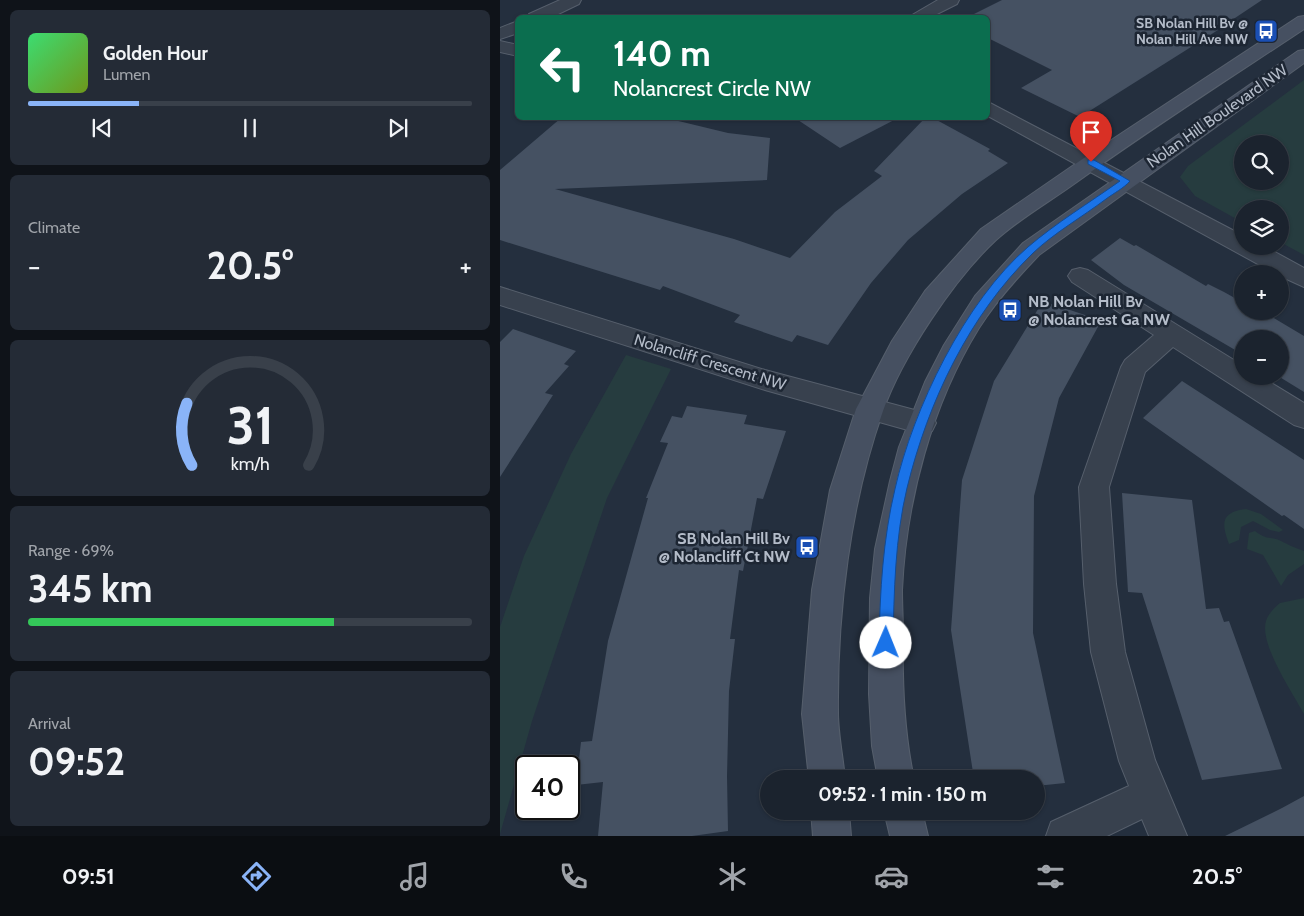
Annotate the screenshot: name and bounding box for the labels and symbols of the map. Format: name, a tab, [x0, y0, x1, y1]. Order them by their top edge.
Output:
place label: SB Nolan Hill Bv @ Nolan Hill Ave NW	[1136, 14, 1249, 48]
bus stop icon: SB Nolan Hill Bv @ Nolan Hill Ave NW	[1253, 18, 1279, 44]
street label: Nolan Hill Boulevard NW	[1143, 60, 1292, 172]
pin	[1070, 111, 1112, 162]
place label: NB Nolan Hill Bv @ Nolancrest Ga NW	[1028, 292, 1170, 329]
bus stop icon: NB Nolan Hill Bv @ Nolancrest Ga NW	[997, 297, 1023, 323]
street label: Nolancliff Crescent NW	[632, 330, 789, 394]
place label: SB Nolan Hill Bv @ Nolancliff Ct NW	[658, 529, 791, 566]
bus stop icon: SB Nolan Hill Bv @ Nolancliff Ct NW	[794, 534, 820, 560]
position arrow	[859, 616, 911, 668]
speed limit sign: 40	[515, 755, 580, 820]

